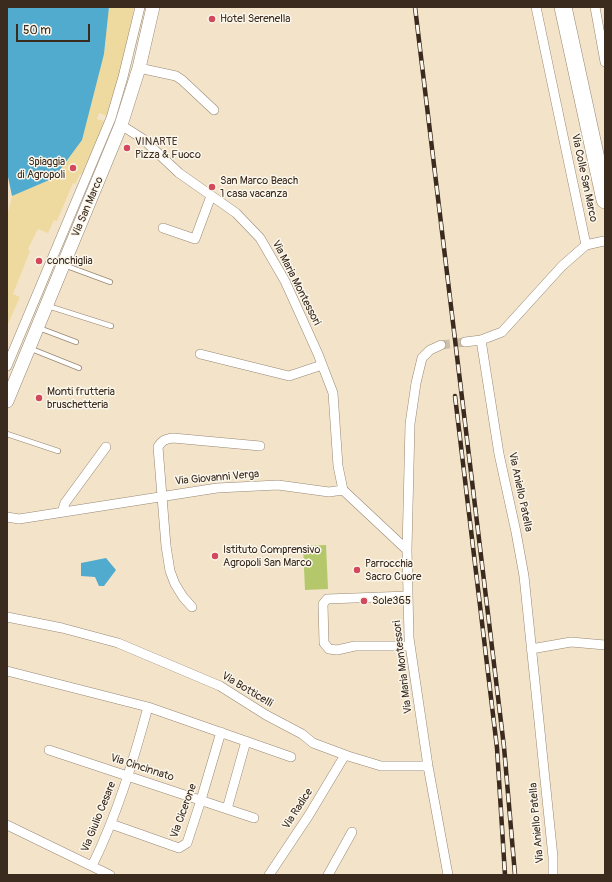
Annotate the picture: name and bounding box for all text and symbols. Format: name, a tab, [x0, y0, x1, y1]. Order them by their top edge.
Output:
place label: Hotel Serenella	[220, 12, 290, 26]
marker: Hotel Serenella	[207, 14, 217, 24]
scale bar	[18, 16, 92, 42]
text: 50 m	[23, 23, 51, 38]
street label: Via Colle San Marco	[568, 133, 600, 223]
place label: VINARTE Pizza & Fuoco	[135, 135, 201, 161]
marker: VINARTE Pizza & Fuoco	[122, 143, 132, 153]
place label: Spiaggia di Agropoli	[17, 155, 65, 181]
marker: Spiaggia di Agropoli	[68, 163, 78, 173]
place label: San Marco Beach 1 casa vacanza	[220, 174, 298, 200]
street label: Via San Marco	[69, 175, 107, 239]
marker: San Marco Beach 1 casa vacanza	[207, 182, 217, 192]
street label: Via Maria Montessori	[269, 238, 323, 328]
place label: conchiglia	[47, 254, 93, 268]
marker: conchiglia	[34, 256, 44, 266]
place label: Monti frutteria bruschetteria	[47, 385, 115, 411]
marker: Monti frutteria bruschetteria	[34, 393, 44, 403]
street label: Via Aniello Patella	[505, 451, 535, 533]
street label: Via Giovanni Verga	[174, 468, 260, 488]
place label: Istituto Comprensivo Agropoli San Marco	[223, 543, 320, 569]
marker: Istituto Comprensivo Agropoli San Marco	[210, 551, 220, 561]
place label: Parrocchia Sacro Cuore	[365, 557, 421, 583]
marker: Parrocchia Sacro Cuore	[352, 565, 362, 575]
place label: Sole365	[372, 594, 411, 608]
marker: Sole365	[359, 596, 369, 606]
street label: Via Maria Montessori	[391, 620, 415, 714]
street label: Via Botticelli	[219, 670, 275, 710]
street label: Via Cincinnato	[109, 752, 175, 784]
street label: Via Giulio Cesare	[79, 780, 119, 854]
street label: Via Cicerone	[168, 782, 200, 840]
street label: Via Aniello Patella	[527, 782, 547, 864]
street label: Via Radice	[280, 786, 316, 832]

